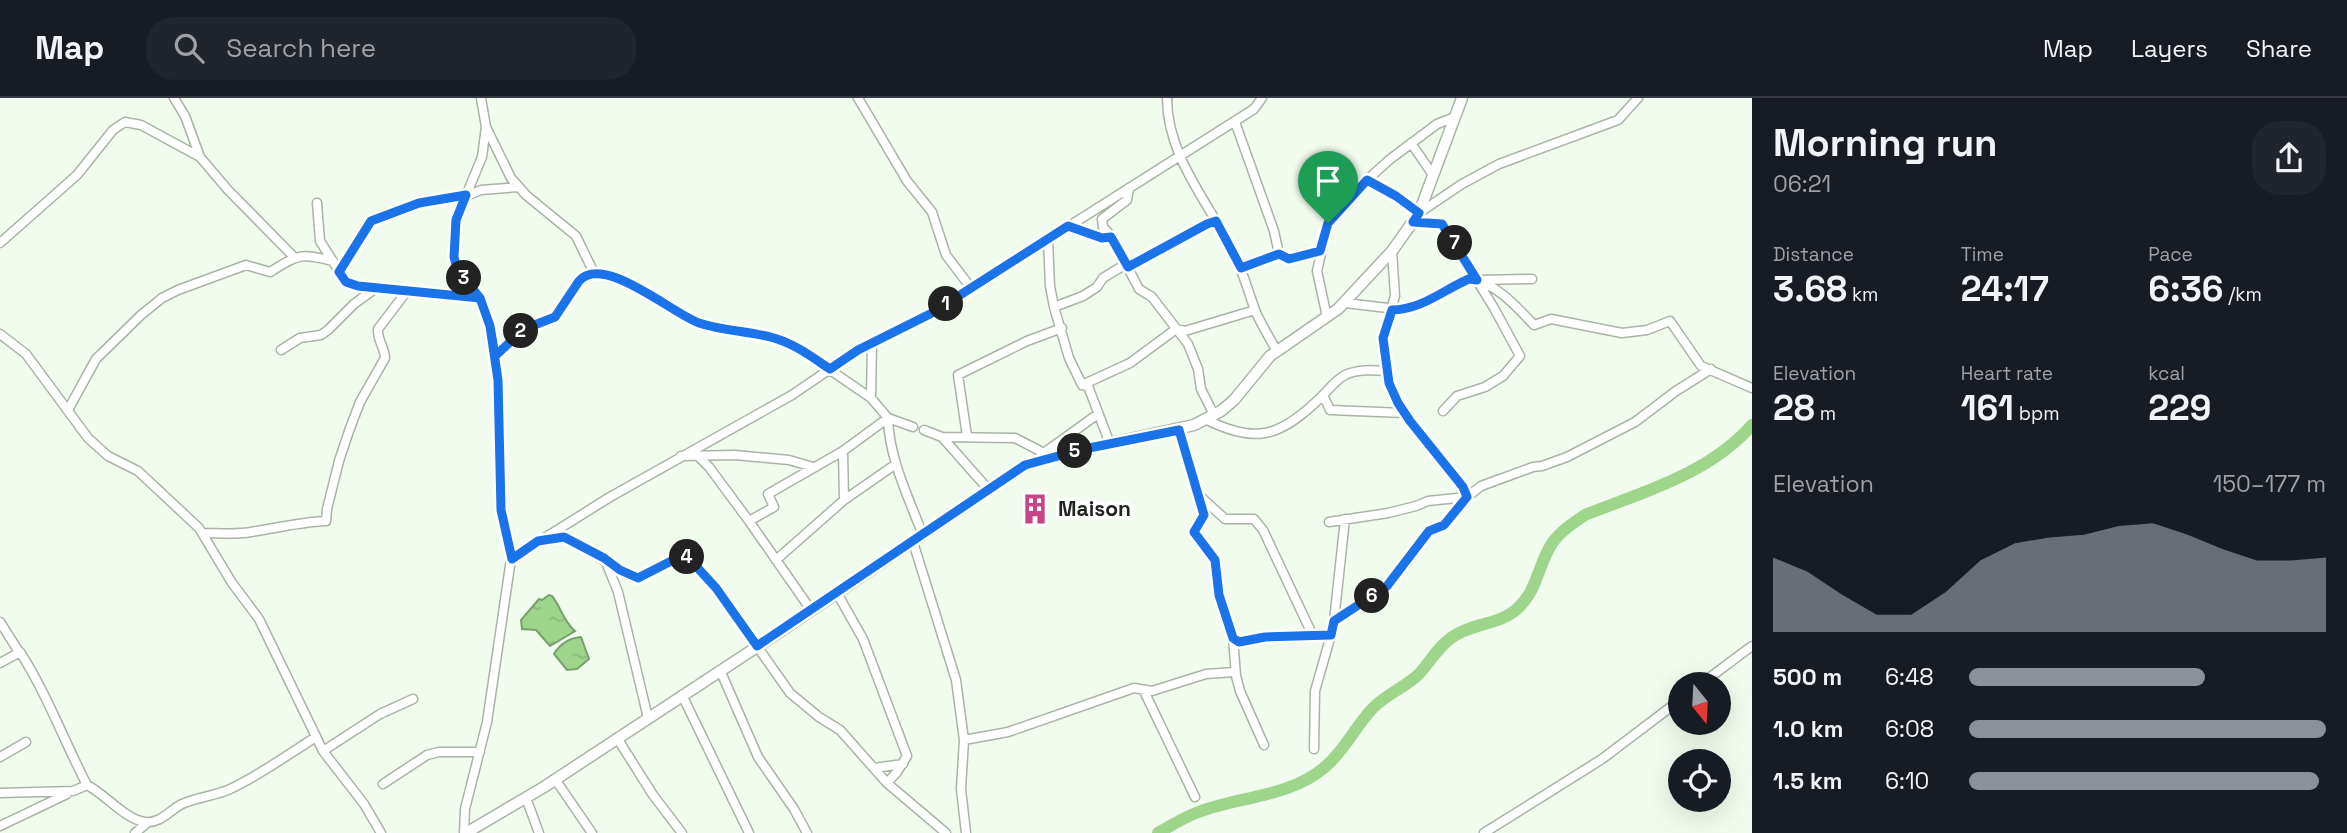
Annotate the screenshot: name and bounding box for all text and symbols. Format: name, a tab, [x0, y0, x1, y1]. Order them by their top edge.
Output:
search box	[146, 17, 636, 80]
text: Map	[35, 27, 104, 69]
icon: search	[170, 29, 208, 67]
text: Search here	[226, 31, 376, 65]
text: Map	[2043, 33, 2093, 64]
text: Layers	[2131, 33, 2208, 64]
text: Share	[2246, 33, 2312, 64]
text: Morning run	[1773, 119, 1998, 167]
button: share	[2252, 121, 2326, 195]
pin	[1298, 151, 1358, 223]
icon: arrive	[1309, 162, 1347, 200]
text: 06:21	[1773, 169, 1831, 199]
pin: 7	[1438, 226, 1472, 260]
text: 7	[1449, 230, 1460, 255]
text: Distance	[1773, 242, 1854, 267]
text: Time	[1961, 242, 2004, 267]
text: Pace	[2148, 242, 2193, 267]
pin: 3	[447, 260, 482, 296]
text: 3	[458, 265, 469, 290]
text: 3.68	[1773, 267, 1847, 311]
text: 24:17	[1961, 267, 2049, 311]
text: 6:36	[2148, 267, 2223, 311]
text: km	[1847, 282, 1878, 307]
text: /km	[2223, 282, 2262, 307]
pin: 1	[928, 286, 964, 322]
text: 1	[941, 291, 950, 316]
pin: 2	[504, 314, 538, 348]
text: 2	[515, 318, 526, 343]
text: Elevation	[1773, 361, 1856, 386]
text: Heart rate	[1961, 361, 2053, 386]
text: kcal	[2148, 361, 2185, 386]
text: 28	[1773, 386, 1815, 430]
text: 161	[1961, 386, 2014, 430]
text: 229	[2148, 386, 2211, 430]
text: m	[1815, 401, 1836, 426]
text: bpm	[2014, 401, 2060, 426]
pin: 5	[1058, 434, 1092, 468]
text: 5	[1069, 438, 1080, 463]
text: Elevation	[1773, 469, 1874, 499]
text: 150–177 m	[2213, 469, 2326, 499]
building icon: Maison	[1018, 492, 1052, 526]
place label: Maison	[1058, 495, 1131, 522]
pin: 4	[670, 540, 704, 574]
text: 4	[680, 544, 693, 569]
pin: 6	[1354, 578, 1390, 614]
text: 6	[1366, 583, 1377, 608]
text: 500 m	[1773, 662, 1842, 692]
text: 6:48	[1885, 662, 1934, 692]
north arrow	[1668, 672, 1731, 735]
map controls	[1668, 672, 1731, 812]
text: 1.0 km	[1773, 714, 1843, 744]
text: 6:08	[1885, 714, 1934, 744]
button: locate	[1668, 749, 1731, 812]
text: 1.5 km	[1773, 766, 1843, 796]
text: 6:10	[1885, 766, 1929, 796]

